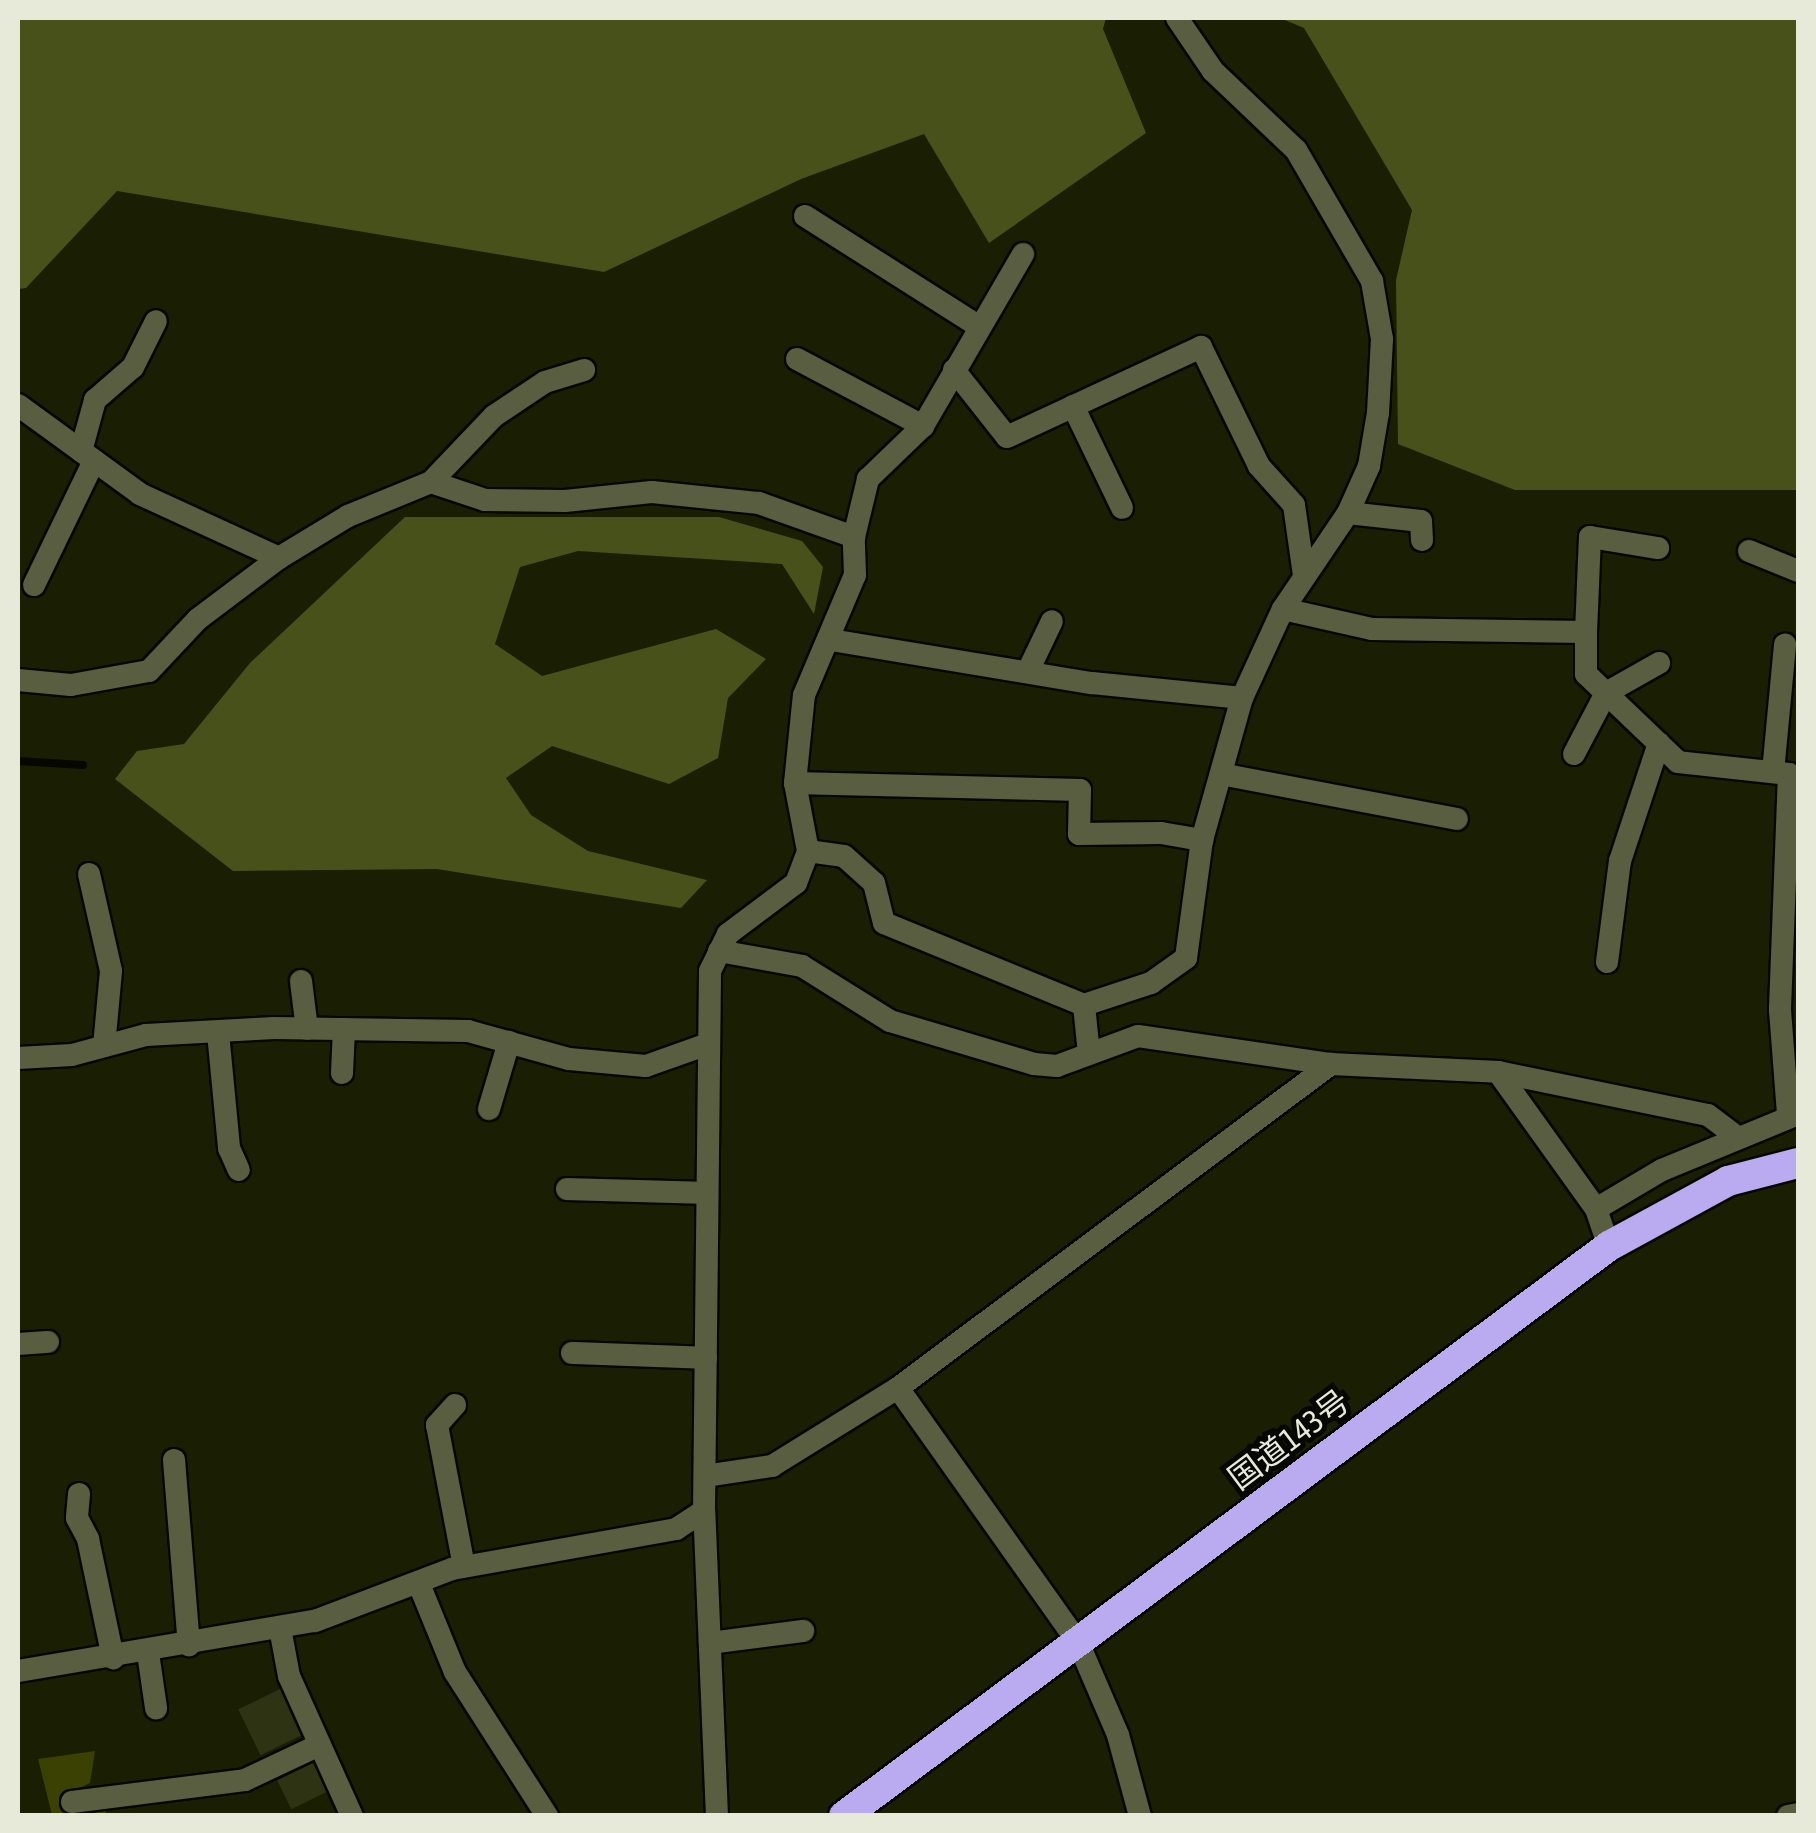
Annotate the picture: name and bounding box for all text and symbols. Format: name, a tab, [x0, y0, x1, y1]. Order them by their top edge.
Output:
street label: 国道143号	[1221, 1382, 1357, 1498]

